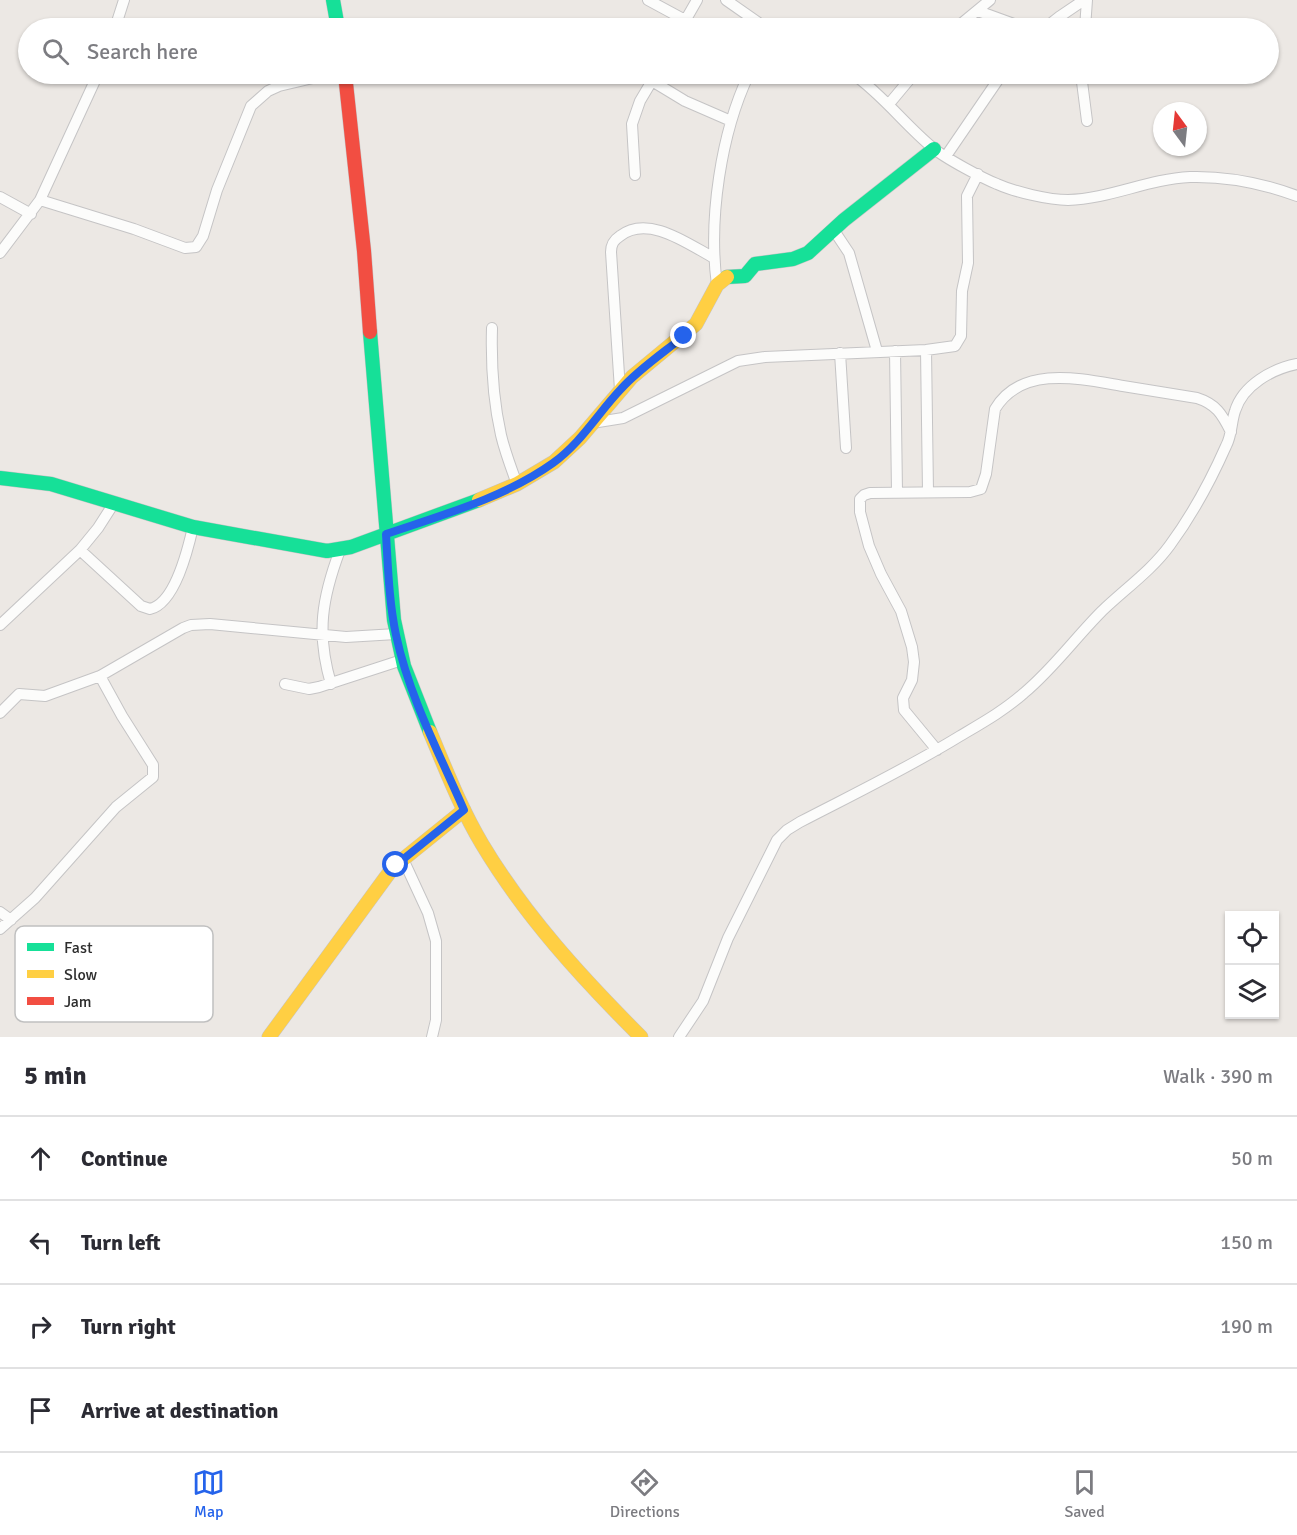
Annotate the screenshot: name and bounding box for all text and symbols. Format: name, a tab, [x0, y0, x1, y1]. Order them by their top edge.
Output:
search box	[18, 18, 1279, 84]
icon: search	[39, 35, 72, 68]
text: Search here	[87, 38, 198, 65]
north arrow	[1153, 102, 1207, 156]
route end	[670, 322, 696, 348]
route start	[382, 851, 408, 877]
map controls	[1225, 911, 1279, 1019]
button: locate	[1225, 911, 1279, 965]
legend	[15, 926, 213, 1022]
text: Fast	[64, 938, 93, 958]
text: Slow	[64, 965, 98, 985]
button: layers	[1225, 965, 1279, 1019]
text: Jam	[64, 992, 92, 1012]
text: 5 min	[24, 1060, 87, 1092]
text: Walk · 390 m	[1163, 1064, 1273, 1089]
icon: ahead	[24, 1142, 57, 1175]
text: Continue	[81, 1145, 168, 1172]
text: 50 m	[1231, 1146, 1273, 1171]
icon: left	[24, 1226, 57, 1259]
text: Turn left	[81, 1229, 161, 1256]
text: 150 m	[1220, 1230, 1273, 1255]
icon: right	[24, 1310, 57, 1343]
text: Turn right	[81, 1313, 176, 1340]
text: 190 m	[1220, 1314, 1273, 1339]
icon: arrive	[24, 1394, 57, 1427]
text: Arrive at destination	[81, 1397, 278, 1424]
tab: Map	[192, 1466, 225, 1522]
tab: Directions	[610, 1466, 680, 1522]
tab: Saved	[1064, 1466, 1105, 1522]

